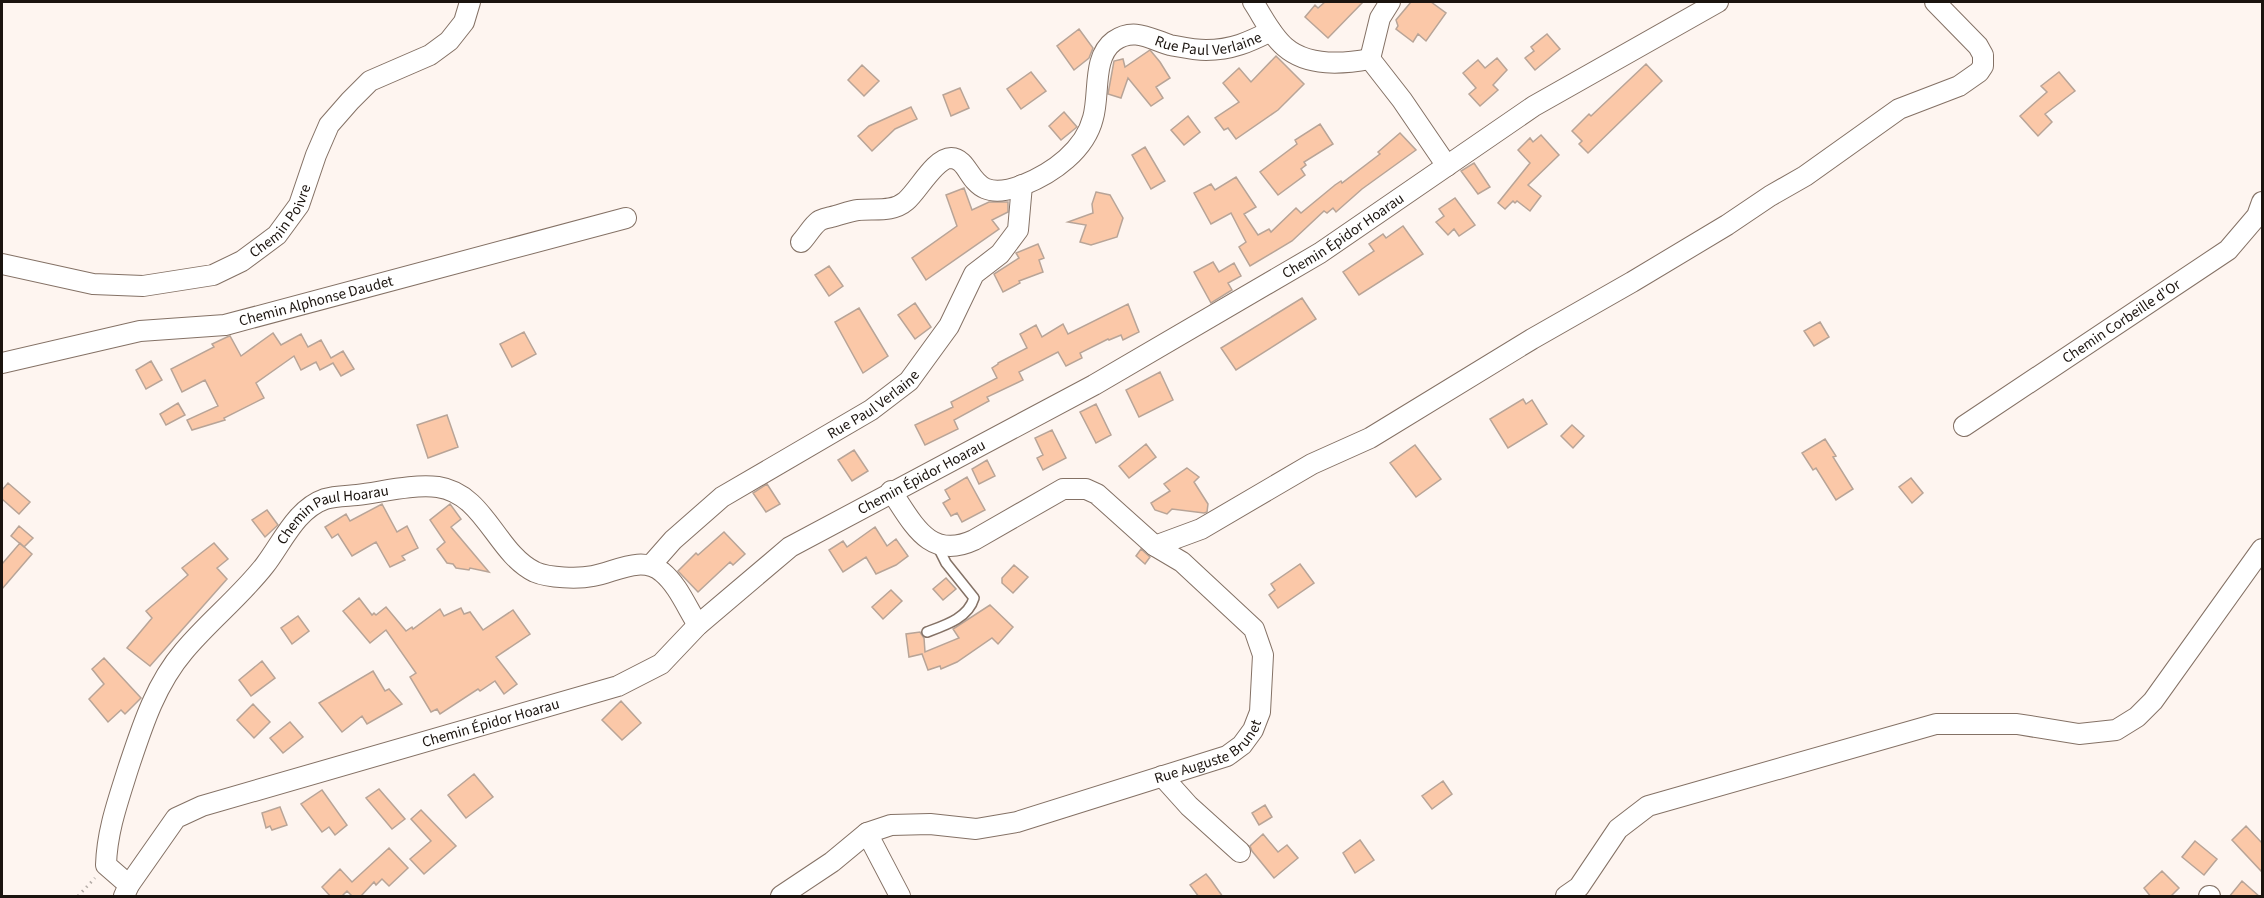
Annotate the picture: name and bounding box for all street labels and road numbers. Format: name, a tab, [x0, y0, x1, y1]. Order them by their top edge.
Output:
street label: Rue Paul Verlaine	[1152, 27, 1265, 61]
street label: Chemin Poivre	[245, 181, 316, 263]
street label: Chemin Épidor Hoarau	[1278, 188, 1408, 284]
street label: Chemin Alphonse Daudet	[237, 271, 396, 332]
street label: Chemin Corbeille d'Or	[2058, 274, 2186, 369]
street label: Rue Paul Verlaine	[823, 366, 925, 444]
street label: Chemin Épidor Hoarau	[854, 435, 989, 520]
street label: Chemin Paul Hoarau	[272, 480, 390, 549]
street label: Chemin Épidor Hoarau	[420, 693, 562, 753]
street label: Rue Auguste Brunet	[1152, 717, 1267, 789]

